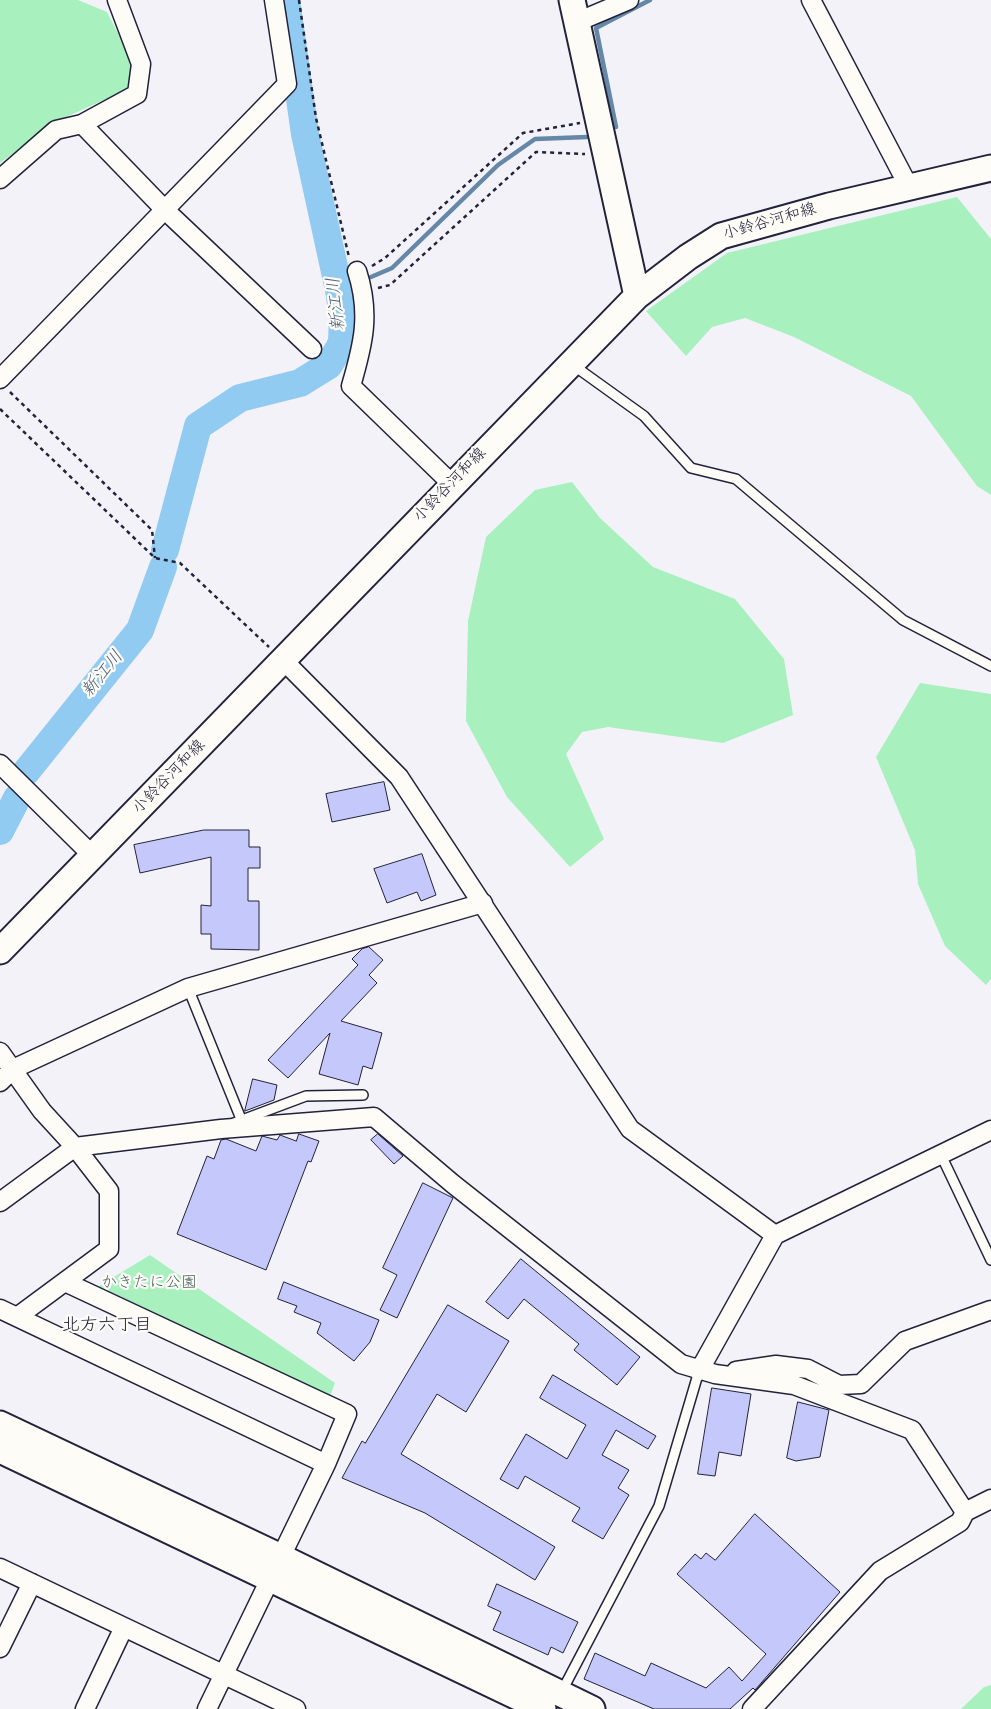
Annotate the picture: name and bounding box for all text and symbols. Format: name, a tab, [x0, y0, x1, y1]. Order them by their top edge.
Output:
street label: 小鈴谷河和線	[721, 201, 819, 245]
water label: 新江川	[324, 276, 352, 332]
street label: 小鈴谷河和線	[411, 445, 491, 527]
water label: 新江川	[79, 647, 129, 703]
street label: 小鈴谷河和線	[130, 737, 210, 819]
park label: かきたに公園	[101, 1274, 197, 1294]
district label: 北方六丁目	[62, 1316, 152, 1338]

